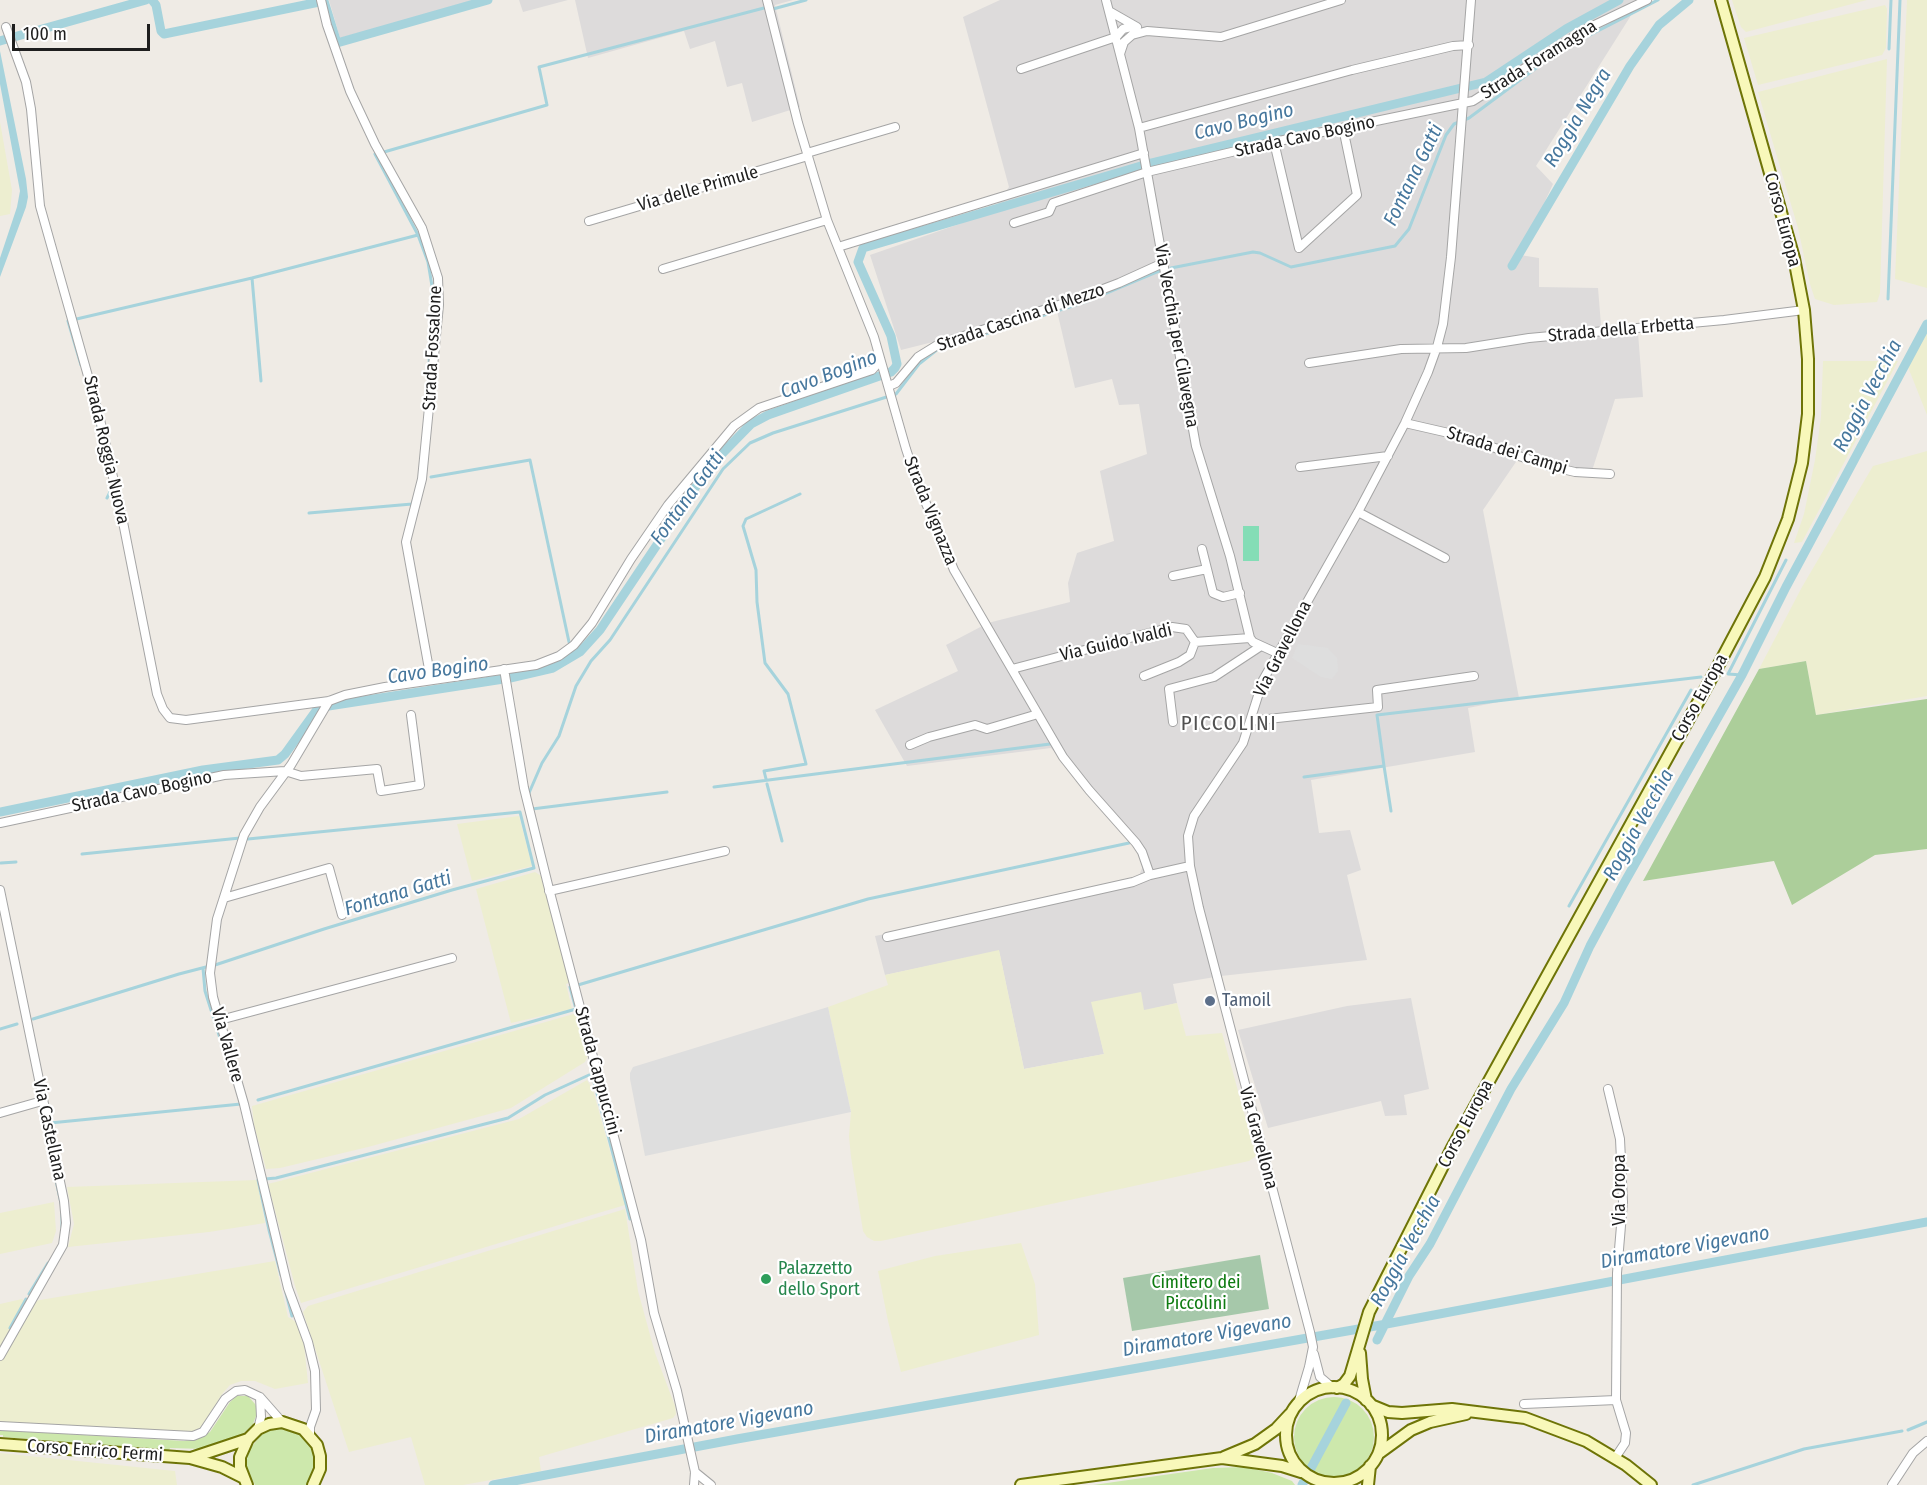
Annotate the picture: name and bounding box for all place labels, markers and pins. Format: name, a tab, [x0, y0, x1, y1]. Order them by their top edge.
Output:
place label: Tamoil	[1222, 990, 1271, 1012]
marker: Tamoil	[1203, 994, 1217, 1008]
place label: Palazzetto dello Sport	[778, 1258, 860, 1300]
marker: Palazzetto dello Sport	[759, 1272, 773, 1286]

